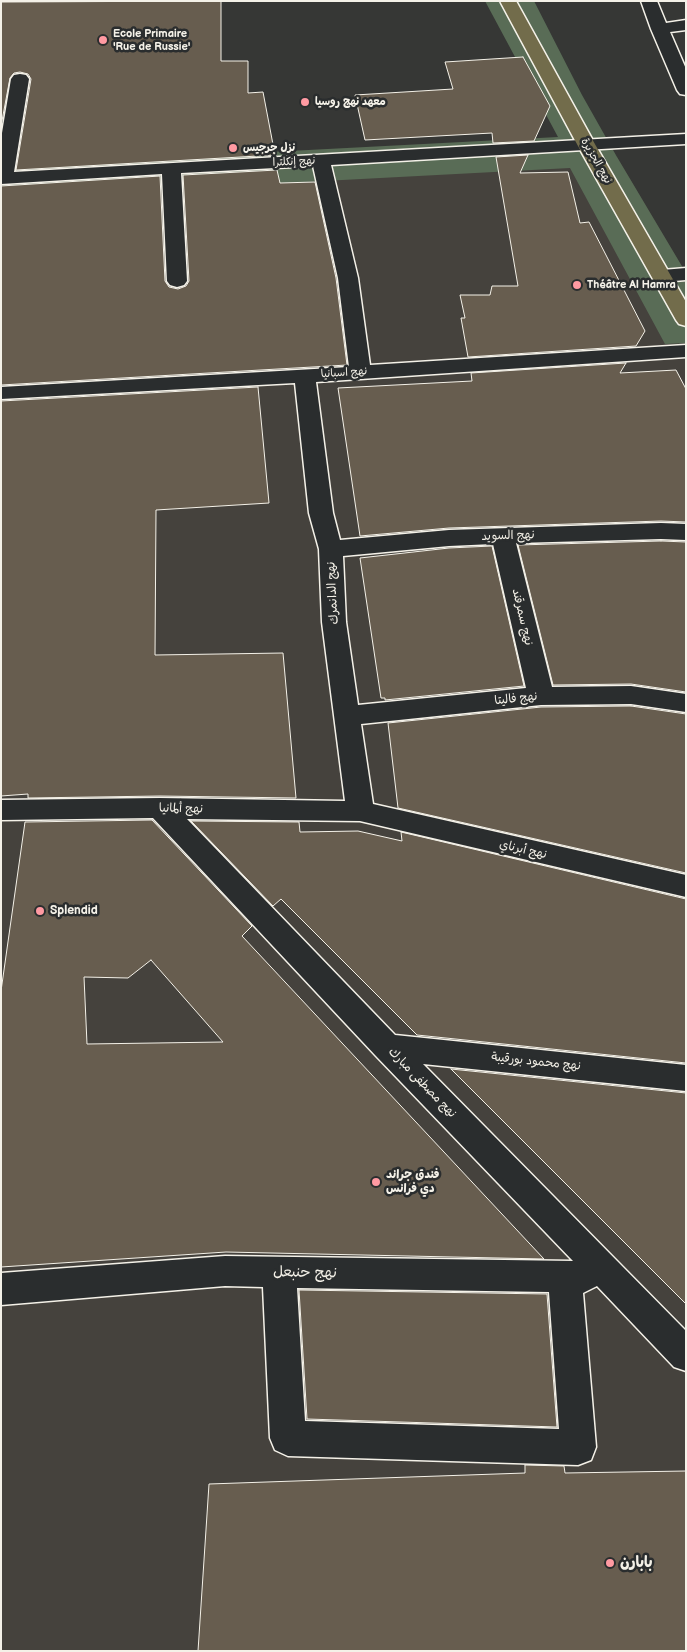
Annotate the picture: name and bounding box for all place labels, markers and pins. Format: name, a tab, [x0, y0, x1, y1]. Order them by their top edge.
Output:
place label: Ecole Primaire 'Rue de Russie'	[113, 27, 190, 53]
marker: Ecole Primaire 'Rue de Russie'	[97, 34, 109, 46]
place label: معهد نهج روسيا	[315, 95, 386, 109]
marker: معهد نهج روسيا	[299, 96, 311, 108]
place label: نزل جرجيس	[243, 141, 295, 155]
marker: نزل جرجيس	[227, 142, 239, 154]
place label: Théâtre Al Hamra	[587, 278, 676, 292]
marker: Théâtre Al Hamra	[571, 279, 583, 291]
place label: Splendid	[50, 904, 98, 918]
marker: Splendid	[34, 905, 46, 917]
place label: فندق جراند دي فرانس	[386, 1168, 440, 1196]
marker: فندق جراند دي فرانس	[370, 1176, 382, 1188]
place label: بابارن	[620, 1554, 653, 1572]
marker: بابارن	[604, 1557, 616, 1569]

